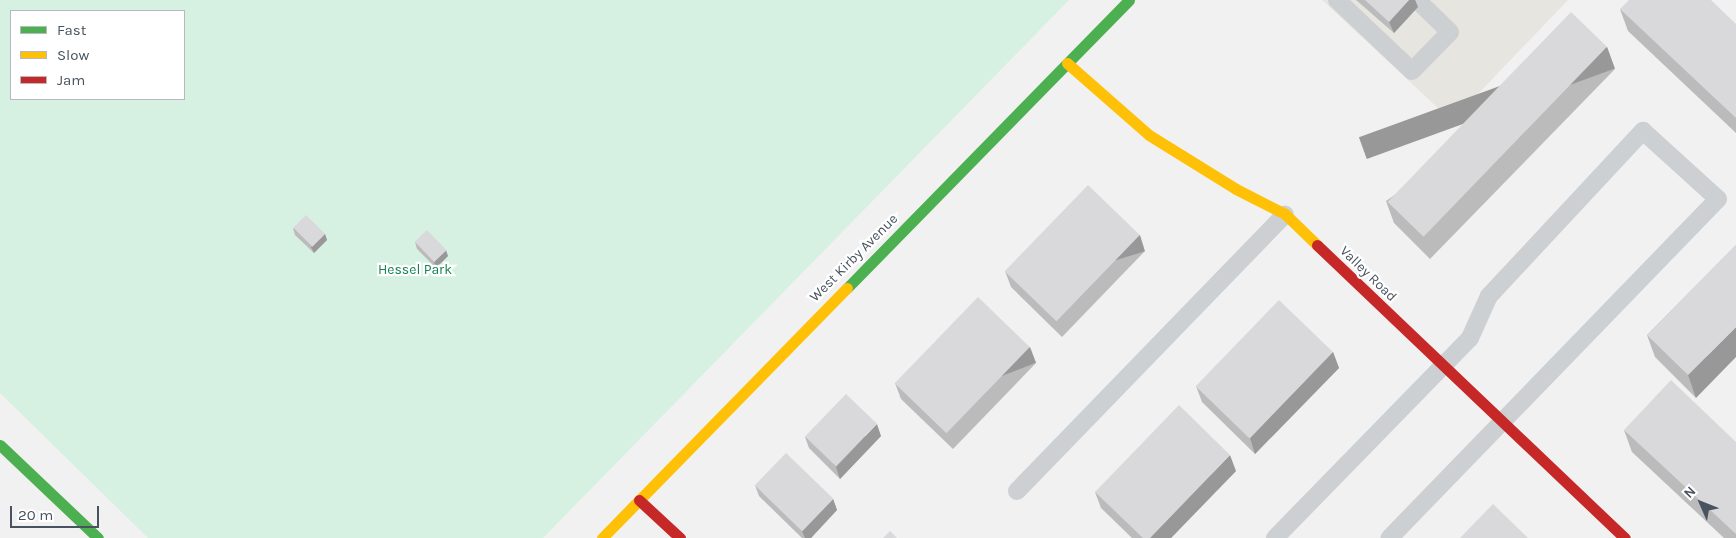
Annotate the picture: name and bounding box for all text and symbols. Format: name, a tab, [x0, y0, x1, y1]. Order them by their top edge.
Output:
legend	[10, 10, 185, 100]
text: Fast	[57, 21, 86, 39]
text: Slow	[57, 46, 89, 64]
text: Jam	[57, 71, 85, 89]
street label: West Kirby Avenue	[807, 211, 901, 305]
street label: Valley Road	[1336, 243, 1400, 305]
park label: Hessel Park	[378, 262, 452, 278]
north arrow	[1676, 478, 1726, 528]
text: N	[1680, 483, 1699, 502]
scale bar	[12, 496, 101, 528]
text: 20 m	[18, 506, 53, 524]

